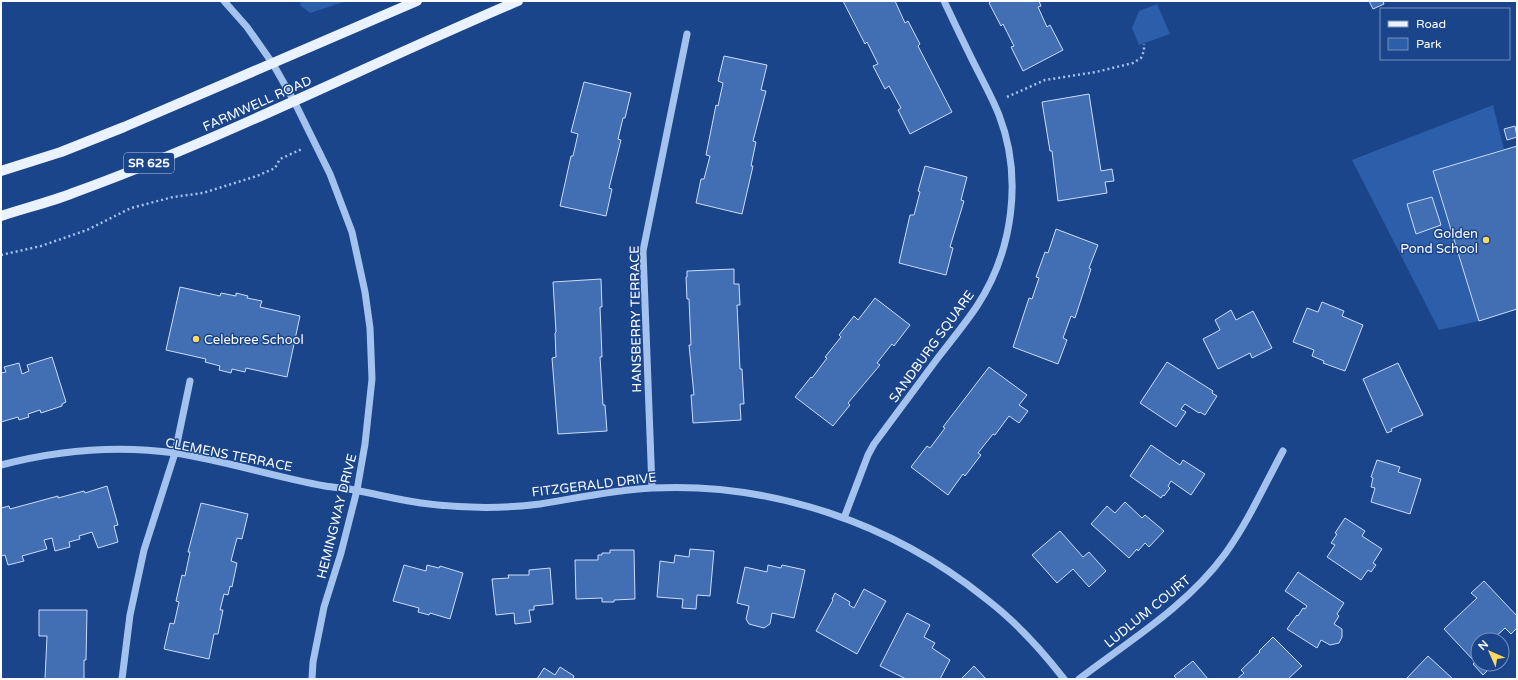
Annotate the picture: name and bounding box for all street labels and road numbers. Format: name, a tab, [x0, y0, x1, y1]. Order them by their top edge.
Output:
street label: FARMWELL ROAD	[200, 73, 315, 135]
road number: SR 625	[124, 153, 174, 173]
street label: HANSBERRY TERRACE	[627, 245, 645, 393]
street label: SANDBURG SQUARE	[886, 287, 978, 406]
street label: CLEMENS TERRACE	[164, 435, 294, 475]
street label: HEMINGWAY DRIVE	[314, 452, 360, 580]
street label: FITZGERALD DRIVE	[531, 469, 657, 501]
street label: LUDLUM COURT	[1101, 572, 1194, 651]

